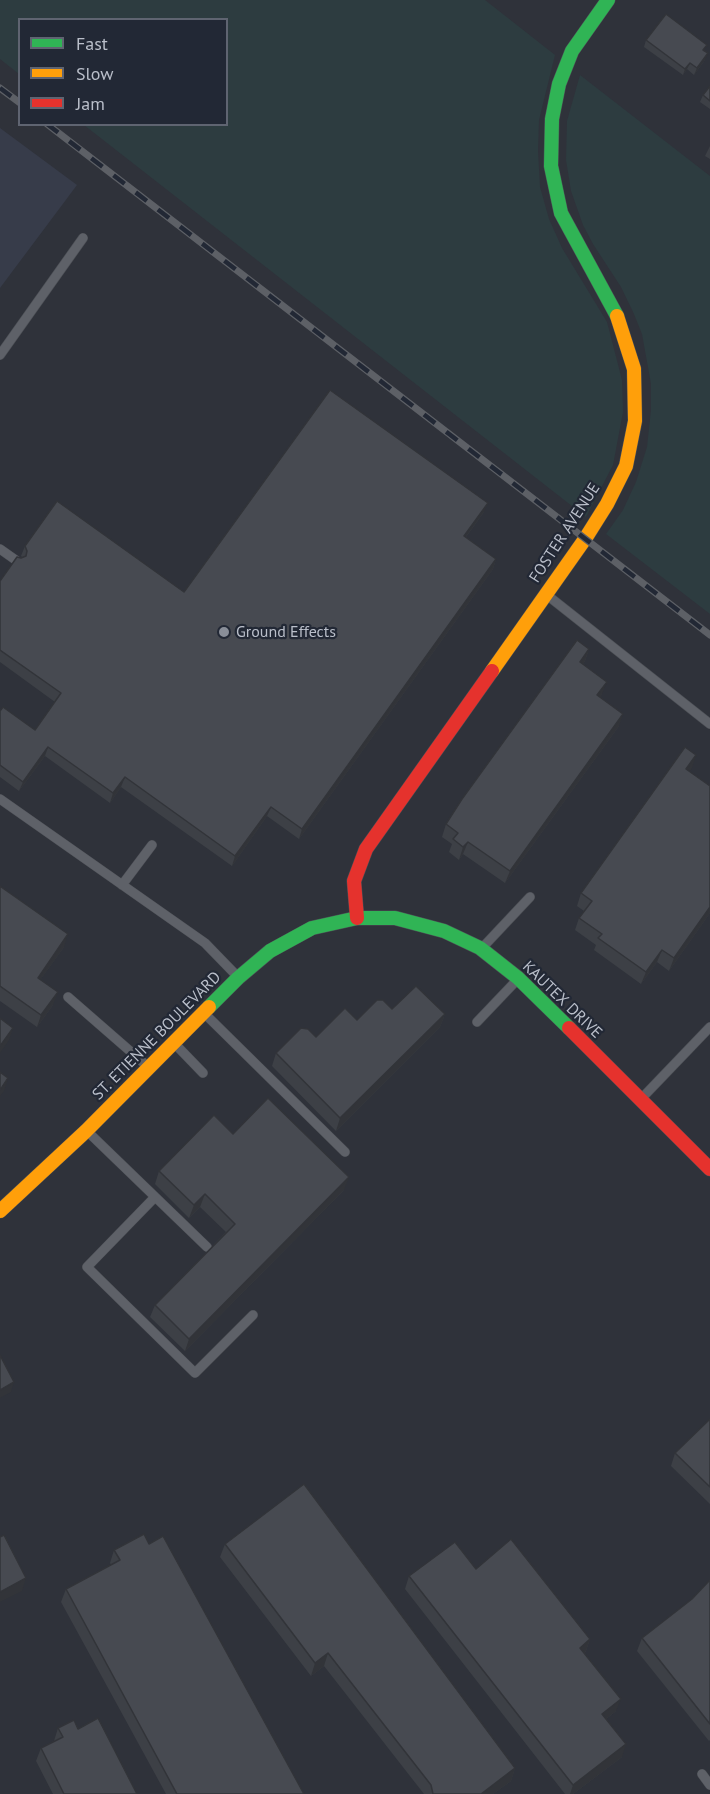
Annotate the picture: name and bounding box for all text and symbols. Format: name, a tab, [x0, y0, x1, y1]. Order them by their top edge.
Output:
legend	[18, 18, 228, 126]
text: Fast	[76, 32, 108, 55]
text: Slow	[76, 62, 114, 85]
text: Jam	[76, 92, 105, 115]
street label: FOSTER AVENUE	[526, 480, 604, 586]
place label: Ground Effects	[236, 622, 336, 642]
marker: Ground Effects	[217, 625, 231, 639]
street label: KAUTEX DRIVE	[518, 957, 606, 1043]
street label: ST. ETIENNE BOULEVARD	[89, 968, 225, 1104]

